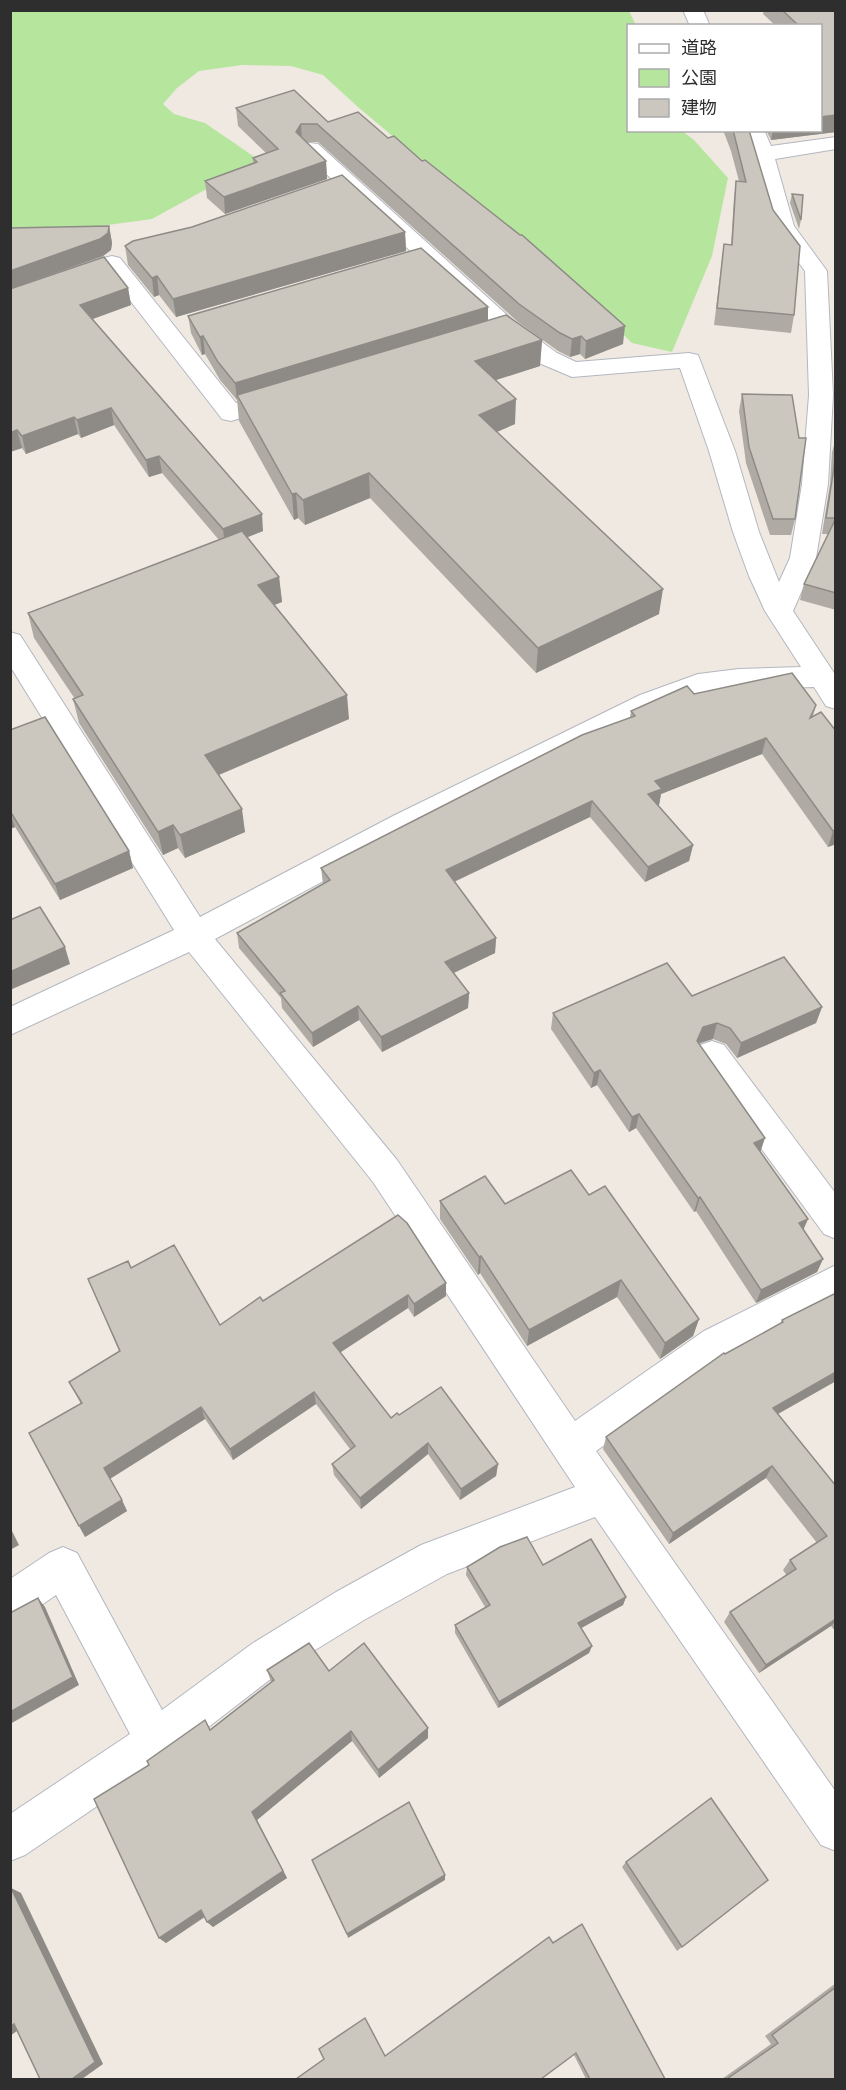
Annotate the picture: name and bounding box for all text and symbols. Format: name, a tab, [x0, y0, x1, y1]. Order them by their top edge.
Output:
legend	[627, 24, 822, 132]
text: 道路	[681, 36, 717, 60]
text: 公園	[681, 66, 717, 90]
text: 建物	[681, 96, 717, 120]

